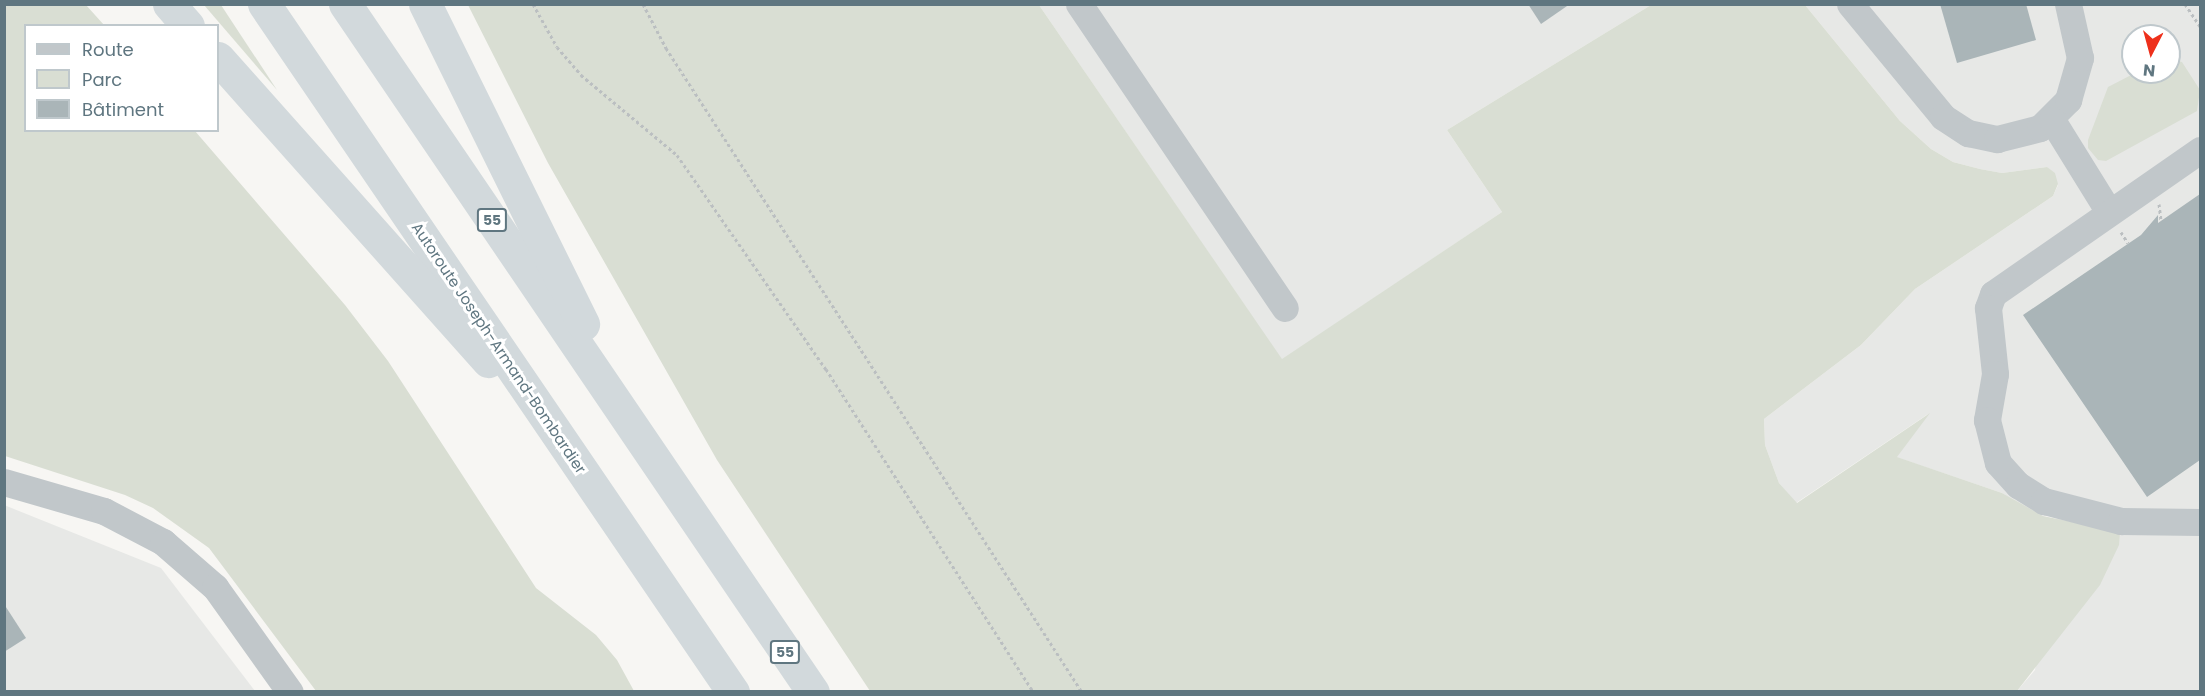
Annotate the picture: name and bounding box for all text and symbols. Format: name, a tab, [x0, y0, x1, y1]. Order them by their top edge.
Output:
legend	[24, 24, 219, 132]
north arrow	[2121, 24, 2181, 84]
text: Route	[82, 37, 134, 62]
text: N	[2142, 58, 2156, 82]
text: Parc	[82, 67, 122, 92]
text: Bâtiment	[82, 97, 164, 122]
road number: 55	[476, 209, 508, 231]
street label: Autoroute Joseph-Armand-Bombardier	[408, 219, 590, 477]
road number: 55	[768, 641, 802, 663]

